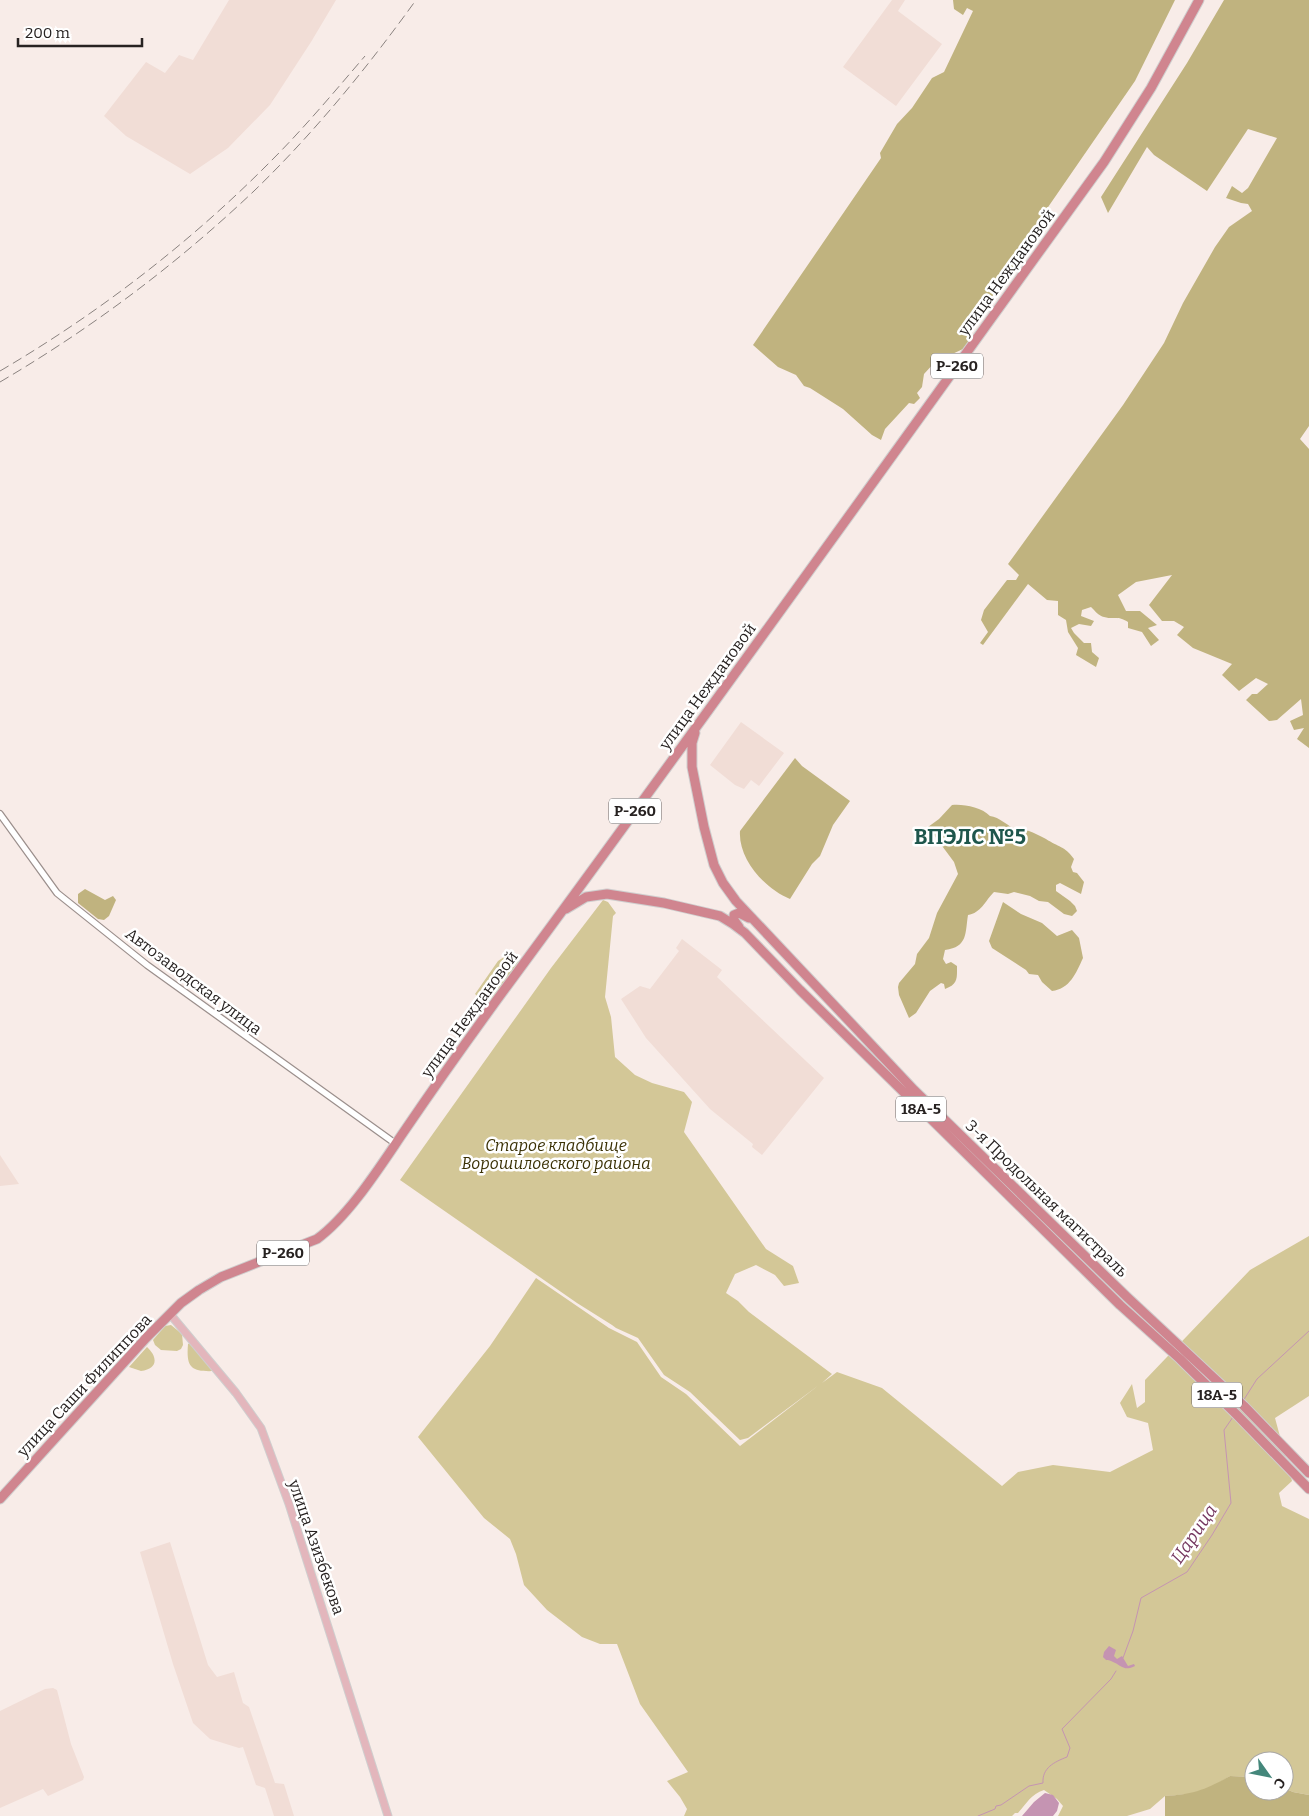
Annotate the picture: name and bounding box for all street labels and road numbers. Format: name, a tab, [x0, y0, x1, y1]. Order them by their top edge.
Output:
street label: улица Неждановой	[954, 205, 1059, 340]
road number: Р-260	[931, 354, 983, 378]
street label: улица Неждановой	[655, 619, 760, 754]
road number: Р-260	[609, 798, 661, 824]
street label: Автозаводская улица	[122, 924, 266, 1039]
street label: улица Неждановой	[417, 947, 522, 1082]
road number: 18А-5	[896, 1096, 946, 1122]
street label: 3-я Продольная магистраль	[962, 1116, 1132, 1281]
road number: Р-260	[257, 1240, 309, 1266]
street label: улица Саши Филиппова	[13, 1310, 156, 1461]
road number: 18А-5	[1192, 1382, 1242, 1408]
street label: улица Азизбекова	[284, 1476, 349, 1617]

